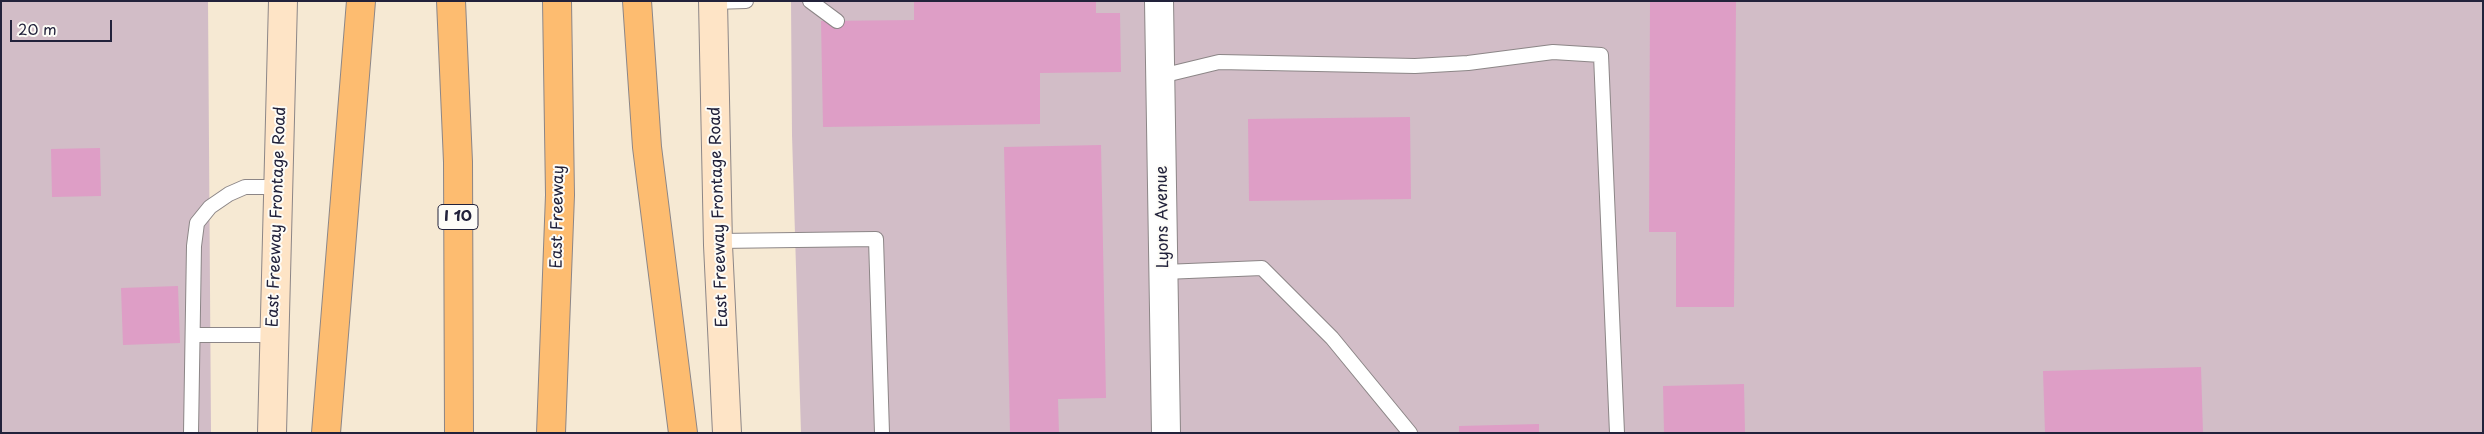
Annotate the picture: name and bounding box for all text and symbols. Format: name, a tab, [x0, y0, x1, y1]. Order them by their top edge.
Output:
scale bar	[12, 10, 115, 42]
text: 20 m	[18, 17, 57, 40]
street label: East Freeway Frontage Road	[264, 106, 290, 328]
street label: East Freeway Frontage Road	[706, 106, 732, 328]
street label: East Freeway	[547, 165, 569, 269]
street label: Lyons Avenue	[1153, 165, 1173, 269]
road number: I 10	[438, 204, 478, 230]

